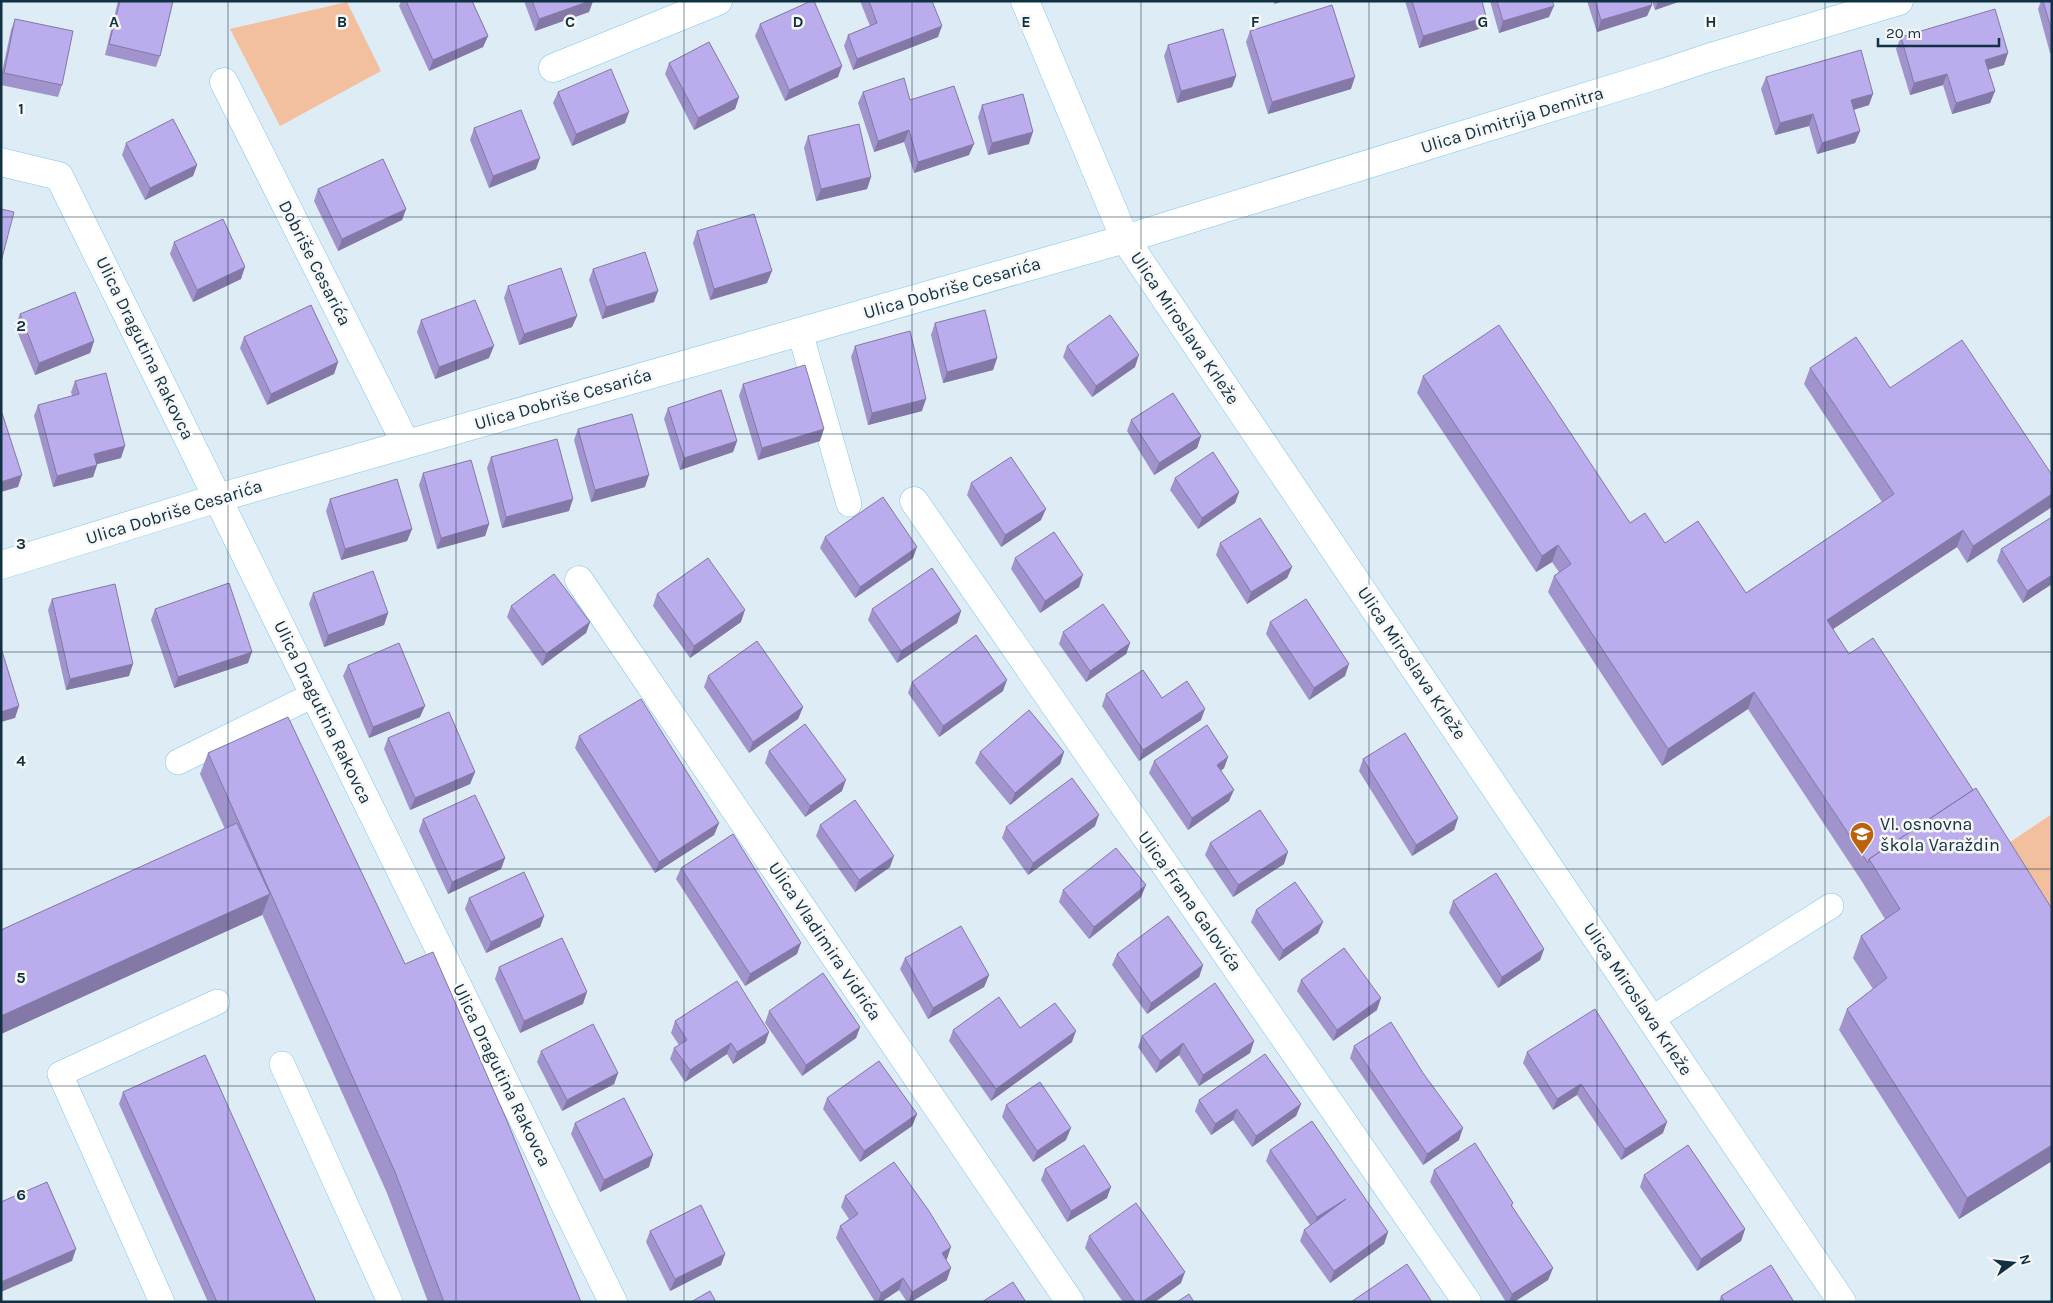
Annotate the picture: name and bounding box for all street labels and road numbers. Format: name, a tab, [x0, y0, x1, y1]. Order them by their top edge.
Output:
street label: Ulica Dimitrija Demitra	[1418, 82, 1606, 158]
street label: Dobriše Cesarića	[274, 197, 356, 329]
street label: Ulica Miroslava Krleže	[1126, 247, 1244, 409]
street label: Ulica Dobriše Cesarića	[861, 252, 1043, 324]
street label: Ulica Dragutina Rakovca	[91, 253, 199, 443]
street label: Ulica Dobriše Cesarića	[472, 363, 654, 435]
street label: Ulica Dobriše Cesarića	[83, 475, 265, 549]
street label: Ulica Miroslava Krleže	[1353, 582, 1471, 744]
street label: Ulica Dragutina Rakovca	[269, 617, 377, 807]
street label: Ulica Frana Galovića	[1133, 826, 1247, 976]
street label: Ulica Vladimira Vidrića	[764, 857, 886, 1025]
street label: Ulica Miroslava Krleže	[1579, 918, 1697, 1080]
street label: Ulica Dragutina Rakovca	[448, 980, 556, 1170]

